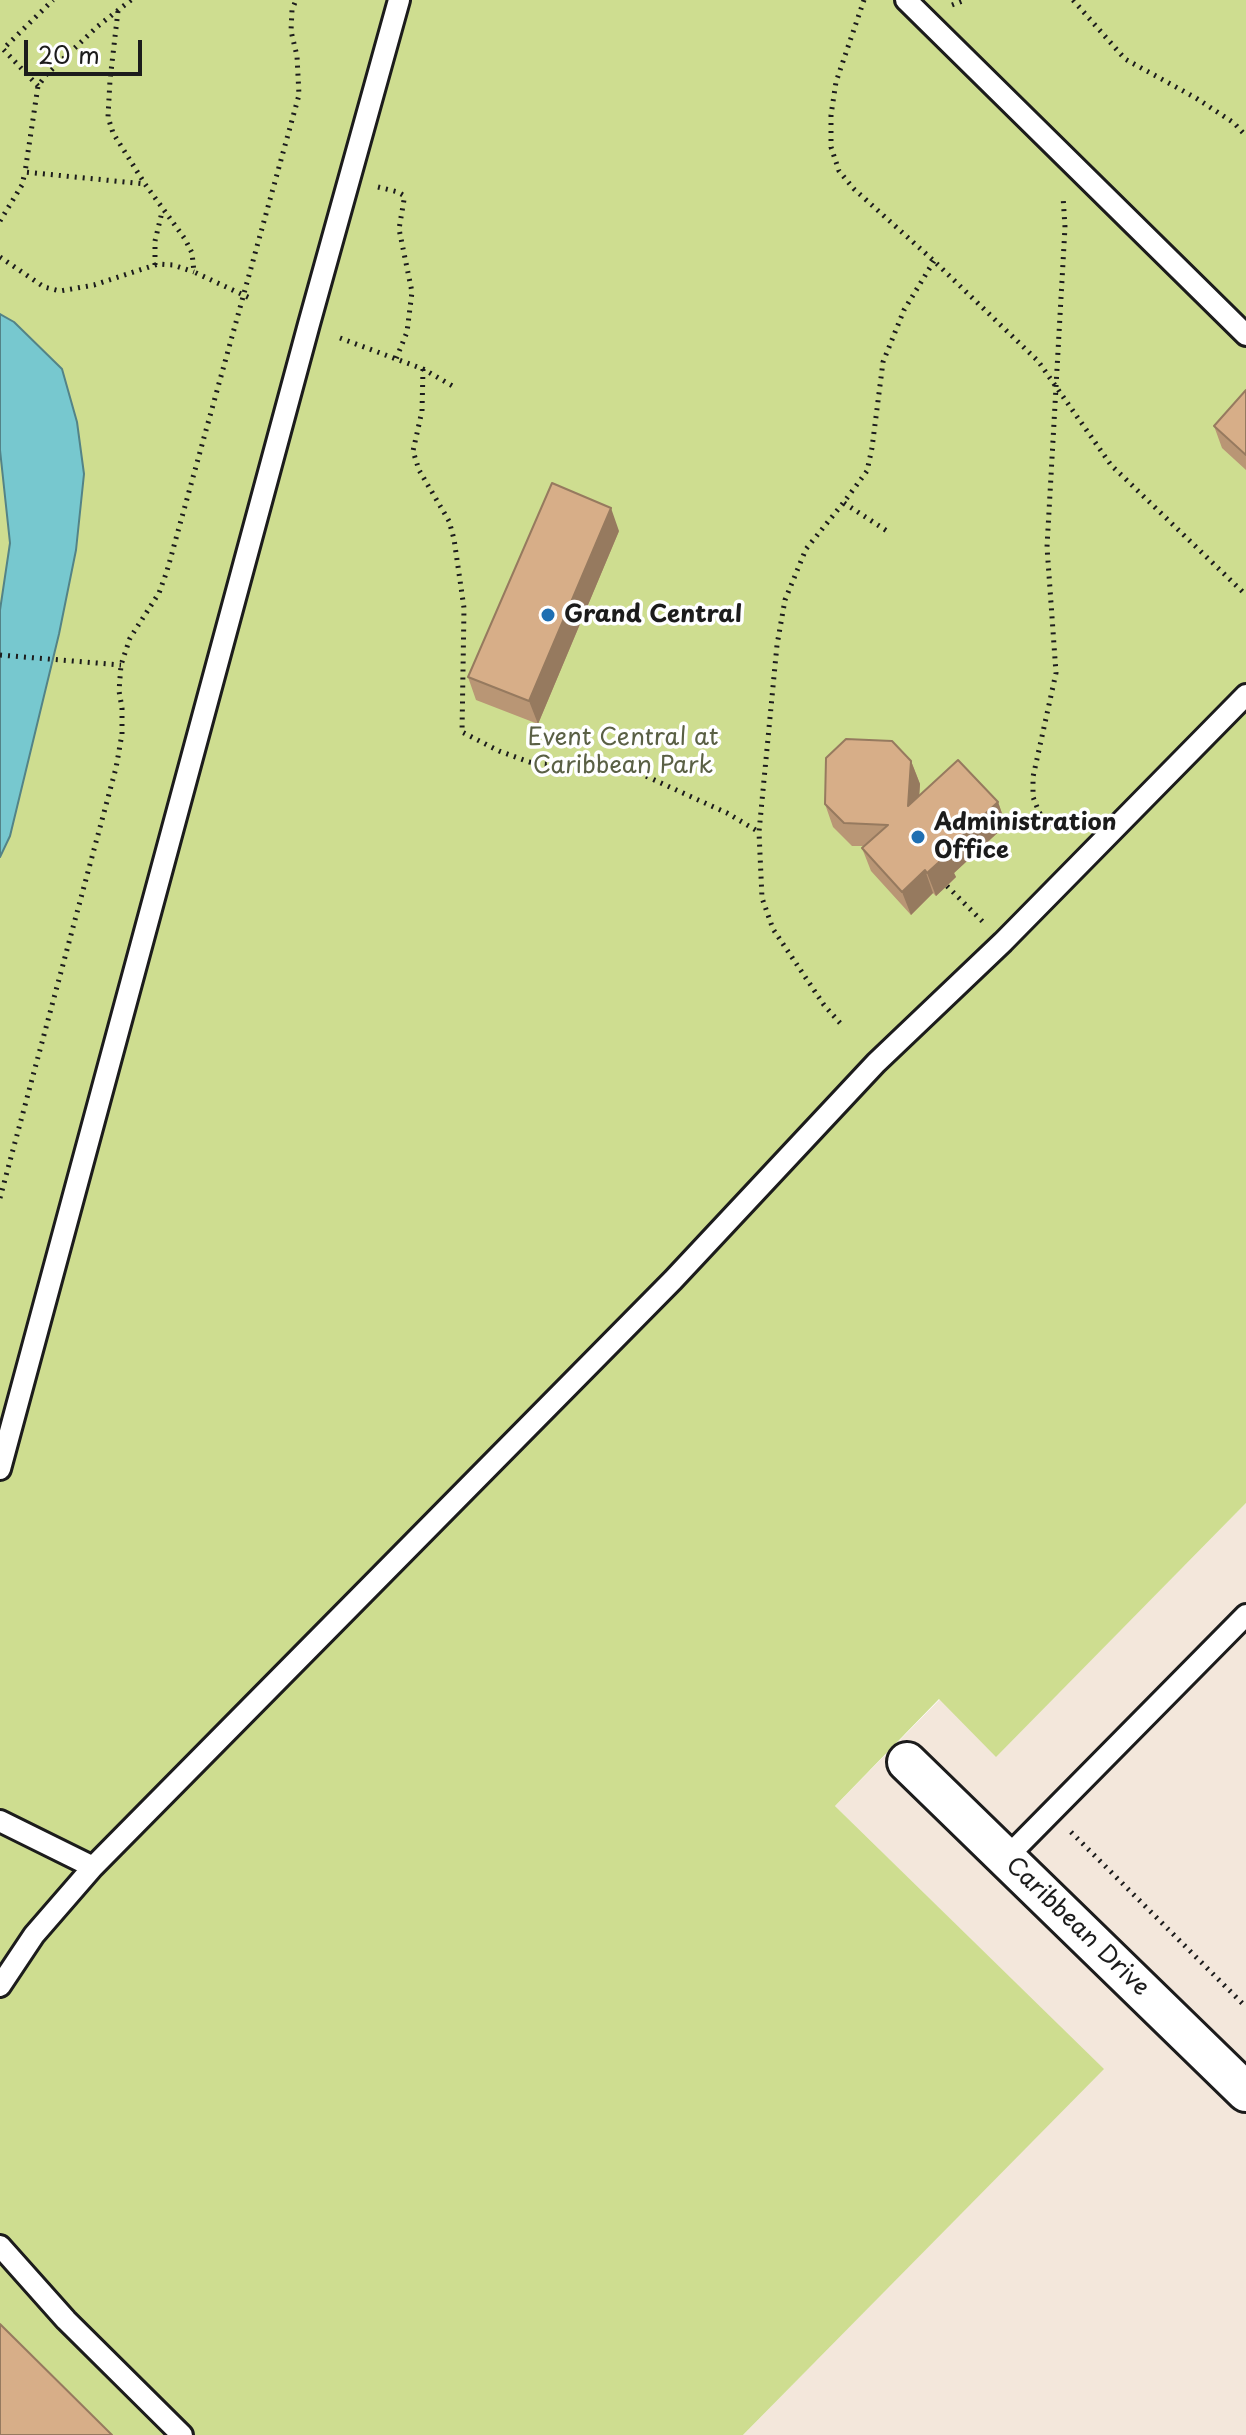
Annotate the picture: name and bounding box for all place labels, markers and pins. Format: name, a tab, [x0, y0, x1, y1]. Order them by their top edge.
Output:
place label: Grand Central	[564, 601, 742, 629]
marker: Grand Central	[539, 606, 557, 624]
place label: Administration Office	[934, 809, 1116, 865]
marker: Administration Office	[909, 828, 927, 846]

